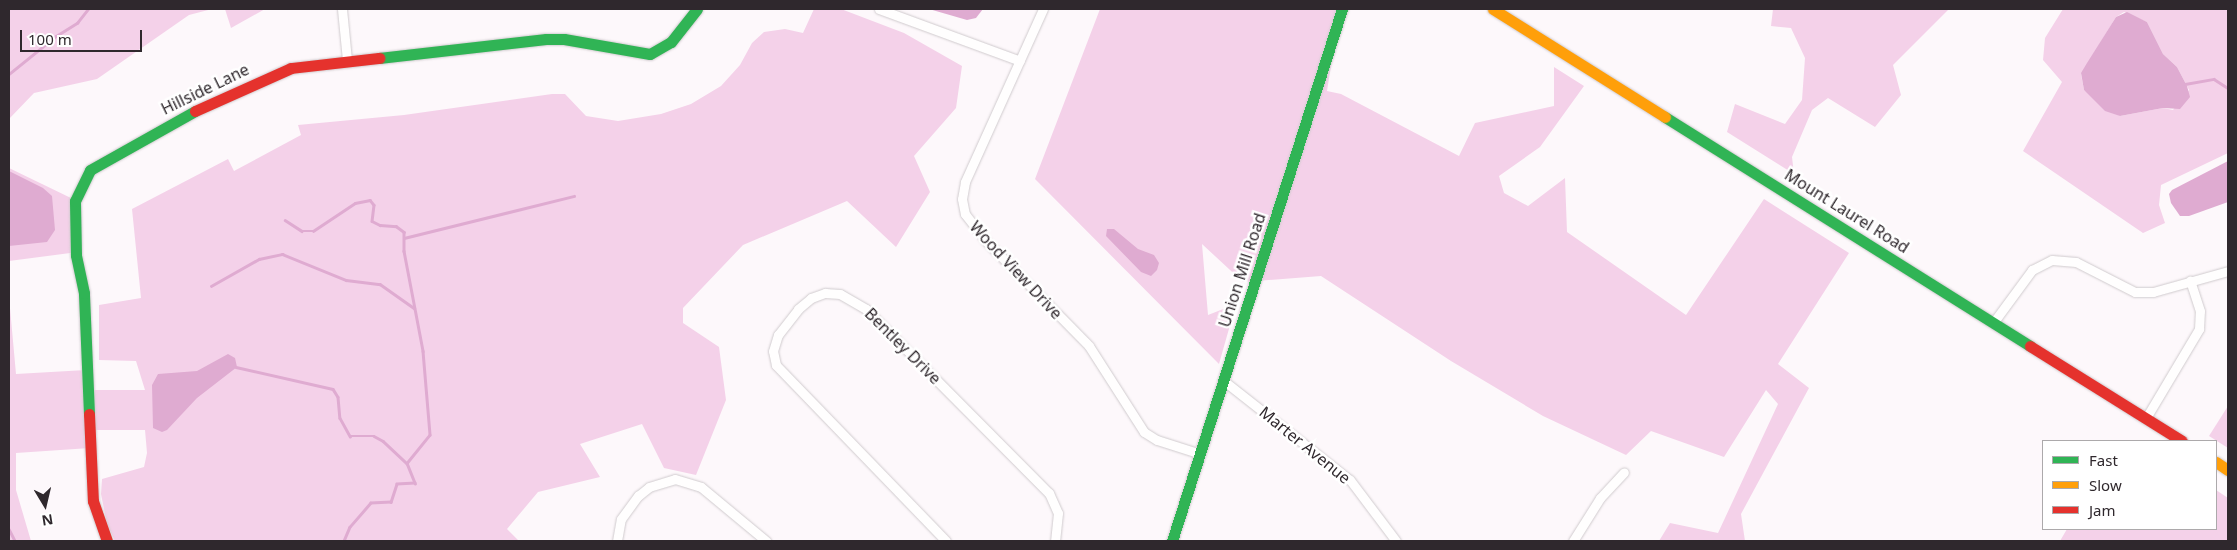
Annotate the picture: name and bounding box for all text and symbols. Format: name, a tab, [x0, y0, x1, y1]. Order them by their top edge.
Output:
scale bar	[22, 20, 145, 52]
text: 100 m	[28, 29, 72, 49]
street label: Hillside Lane	[158, 59, 252, 119]
street label: Mount Laurel Road	[1781, 165, 1913, 257]
street label: Union Mill Road	[1214, 210, 1270, 330]
street label: Wood View Drive	[966, 217, 1066, 323]
street label: Bentley Drive	[861, 304, 945, 388]
street label: Marter Avenue	[1256, 402, 1354, 488]
legend	[2042, 440, 2217, 530]
text: Fast	[2089, 450, 2118, 470]
text: Slow	[2089, 475, 2122, 495]
north arrow	[20, 480, 70, 530]
text: Jam	[2089, 500, 2116, 520]
text: N	[40, 510, 55, 531]

